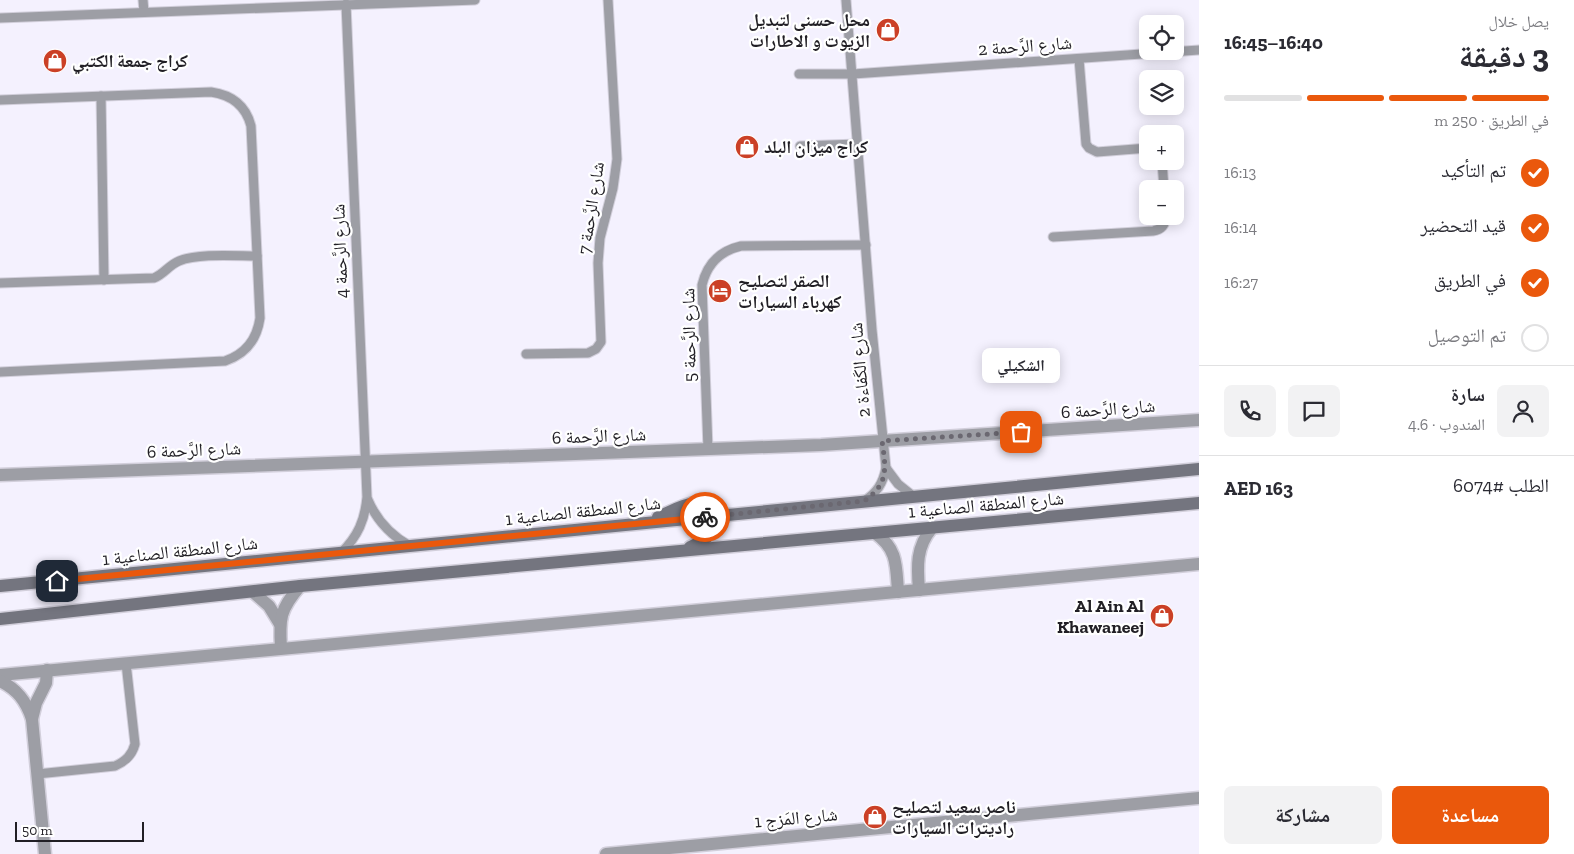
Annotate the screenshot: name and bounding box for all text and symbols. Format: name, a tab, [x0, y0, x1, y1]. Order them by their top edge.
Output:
place label: محل حسنى لتبديل الزيوت و الاطارات	[748, 9, 870, 52]
text: يصل خلال	[1489, 12, 1549, 31]
map controls	[1139, 15, 1184, 225]
button: locate	[1139, 15, 1184, 60]
shop icon: محل حسنى لتبديل الزيوت و الاطارات	[875, 17, 901, 43]
text: 16:40–16:45	[1224, 31, 1323, 54]
street label: شارع الرَّحمة 2	[977, 32, 1073, 60]
text: 3 دقيقة	[1459, 37, 1549, 75]
shop icon: كراج جمعة الكتبي	[42, 48, 68, 74]
place label: كراج جمعة الكتبي	[72, 50, 188, 75]
button: layers	[1139, 70, 1184, 115]
text: في الطريق · 250 m	[1434, 111, 1549, 130]
button: +	[1139, 125, 1184, 170]
shop icon: كراج ميزان البلد	[734, 134, 760, 160]
place label: كراج ميزان البلد	[764, 136, 868, 158]
text: تم التأكيد	[1441, 159, 1506, 182]
icon: check	[1521, 159, 1549, 187]
street label: شارع الرَّحمة 7	[573, 160, 609, 256]
text: 16:13	[1224, 163, 1256, 182]
button: −	[1139, 180, 1184, 225]
street label: شارع الرَّحمة 4	[327, 203, 353, 299]
text: قيد التحضير	[1421, 214, 1506, 237]
icon: check	[1521, 214, 1549, 242]
text: 16:14	[1224, 218, 1257, 237]
text: في الطريق	[1434, 269, 1506, 292]
icon: check	[1521, 269, 1549, 297]
place label: الصقر لتصليح كهرباء السيارات	[738, 270, 842, 313]
text: 16:27	[1224, 273, 1258, 292]
hotel icon: الصقر لتصليح كهرباء السيارات	[707, 278, 733, 304]
street label: شارع الرَّحمة 5	[677, 288, 701, 382]
street label: شارع الكَفاءة 2	[845, 322, 875, 418]
text: تم التوصيل	[1428, 324, 1506, 347]
callout: الشكيلي	[982, 347, 1060, 382]
text: الشكيلي	[997, 356, 1045, 375]
text: سارة	[1451, 383, 1485, 406]
button: phone	[1224, 385, 1276, 437]
button: chat	[1288, 385, 1340, 437]
button: person	[1497, 385, 1549, 437]
street label: شارع الرَّحمة 6	[1060, 395, 1156, 423]
pin	[1000, 411, 1042, 453]
text: المندوب · 4.6	[1408, 415, 1485, 434]
icon: bag	[1007, 418, 1035, 446]
street label: شارع الرَّحمة 6	[551, 423, 647, 449]
street label: شارع الرَّحمة 6	[146, 437, 242, 463]
text: الطلب #6074	[1453, 474, 1549, 497]
text: AED 163	[1224, 477, 1293, 500]
street label: شارع المنطقة الصناعية 1	[907, 487, 1065, 523]
street label: شارع المنطقة الصناعية 1	[504, 492, 662, 530]
courier	[680, 492, 730, 542]
icon: bike	[691, 503, 719, 531]
street label: شارع المنطقة الصناعية 1	[101, 532, 259, 570]
pin	[36, 560, 78, 602]
icon: home	[43, 567, 71, 595]
place label: Al Ain Al Khawaneej	[1057, 595, 1144, 638]
shop icon: Al Ain Al Khawaneej	[1149, 603, 1175, 629]
button: مشاركة	[1224, 786, 1382, 844]
button: مساعدة	[1392, 786, 1549, 844]
place label: ناصر سعيد لتصليح راديترات السيارات	[892, 796, 1016, 839]
street label: شارع المَزج 1	[753, 803, 839, 834]
shop icon: ناصر سعيد لتصليح راديترات السيارات	[862, 804, 888, 830]
scale bar	[15, 819, 144, 842]
text: 50 m	[22, 822, 53, 839]

